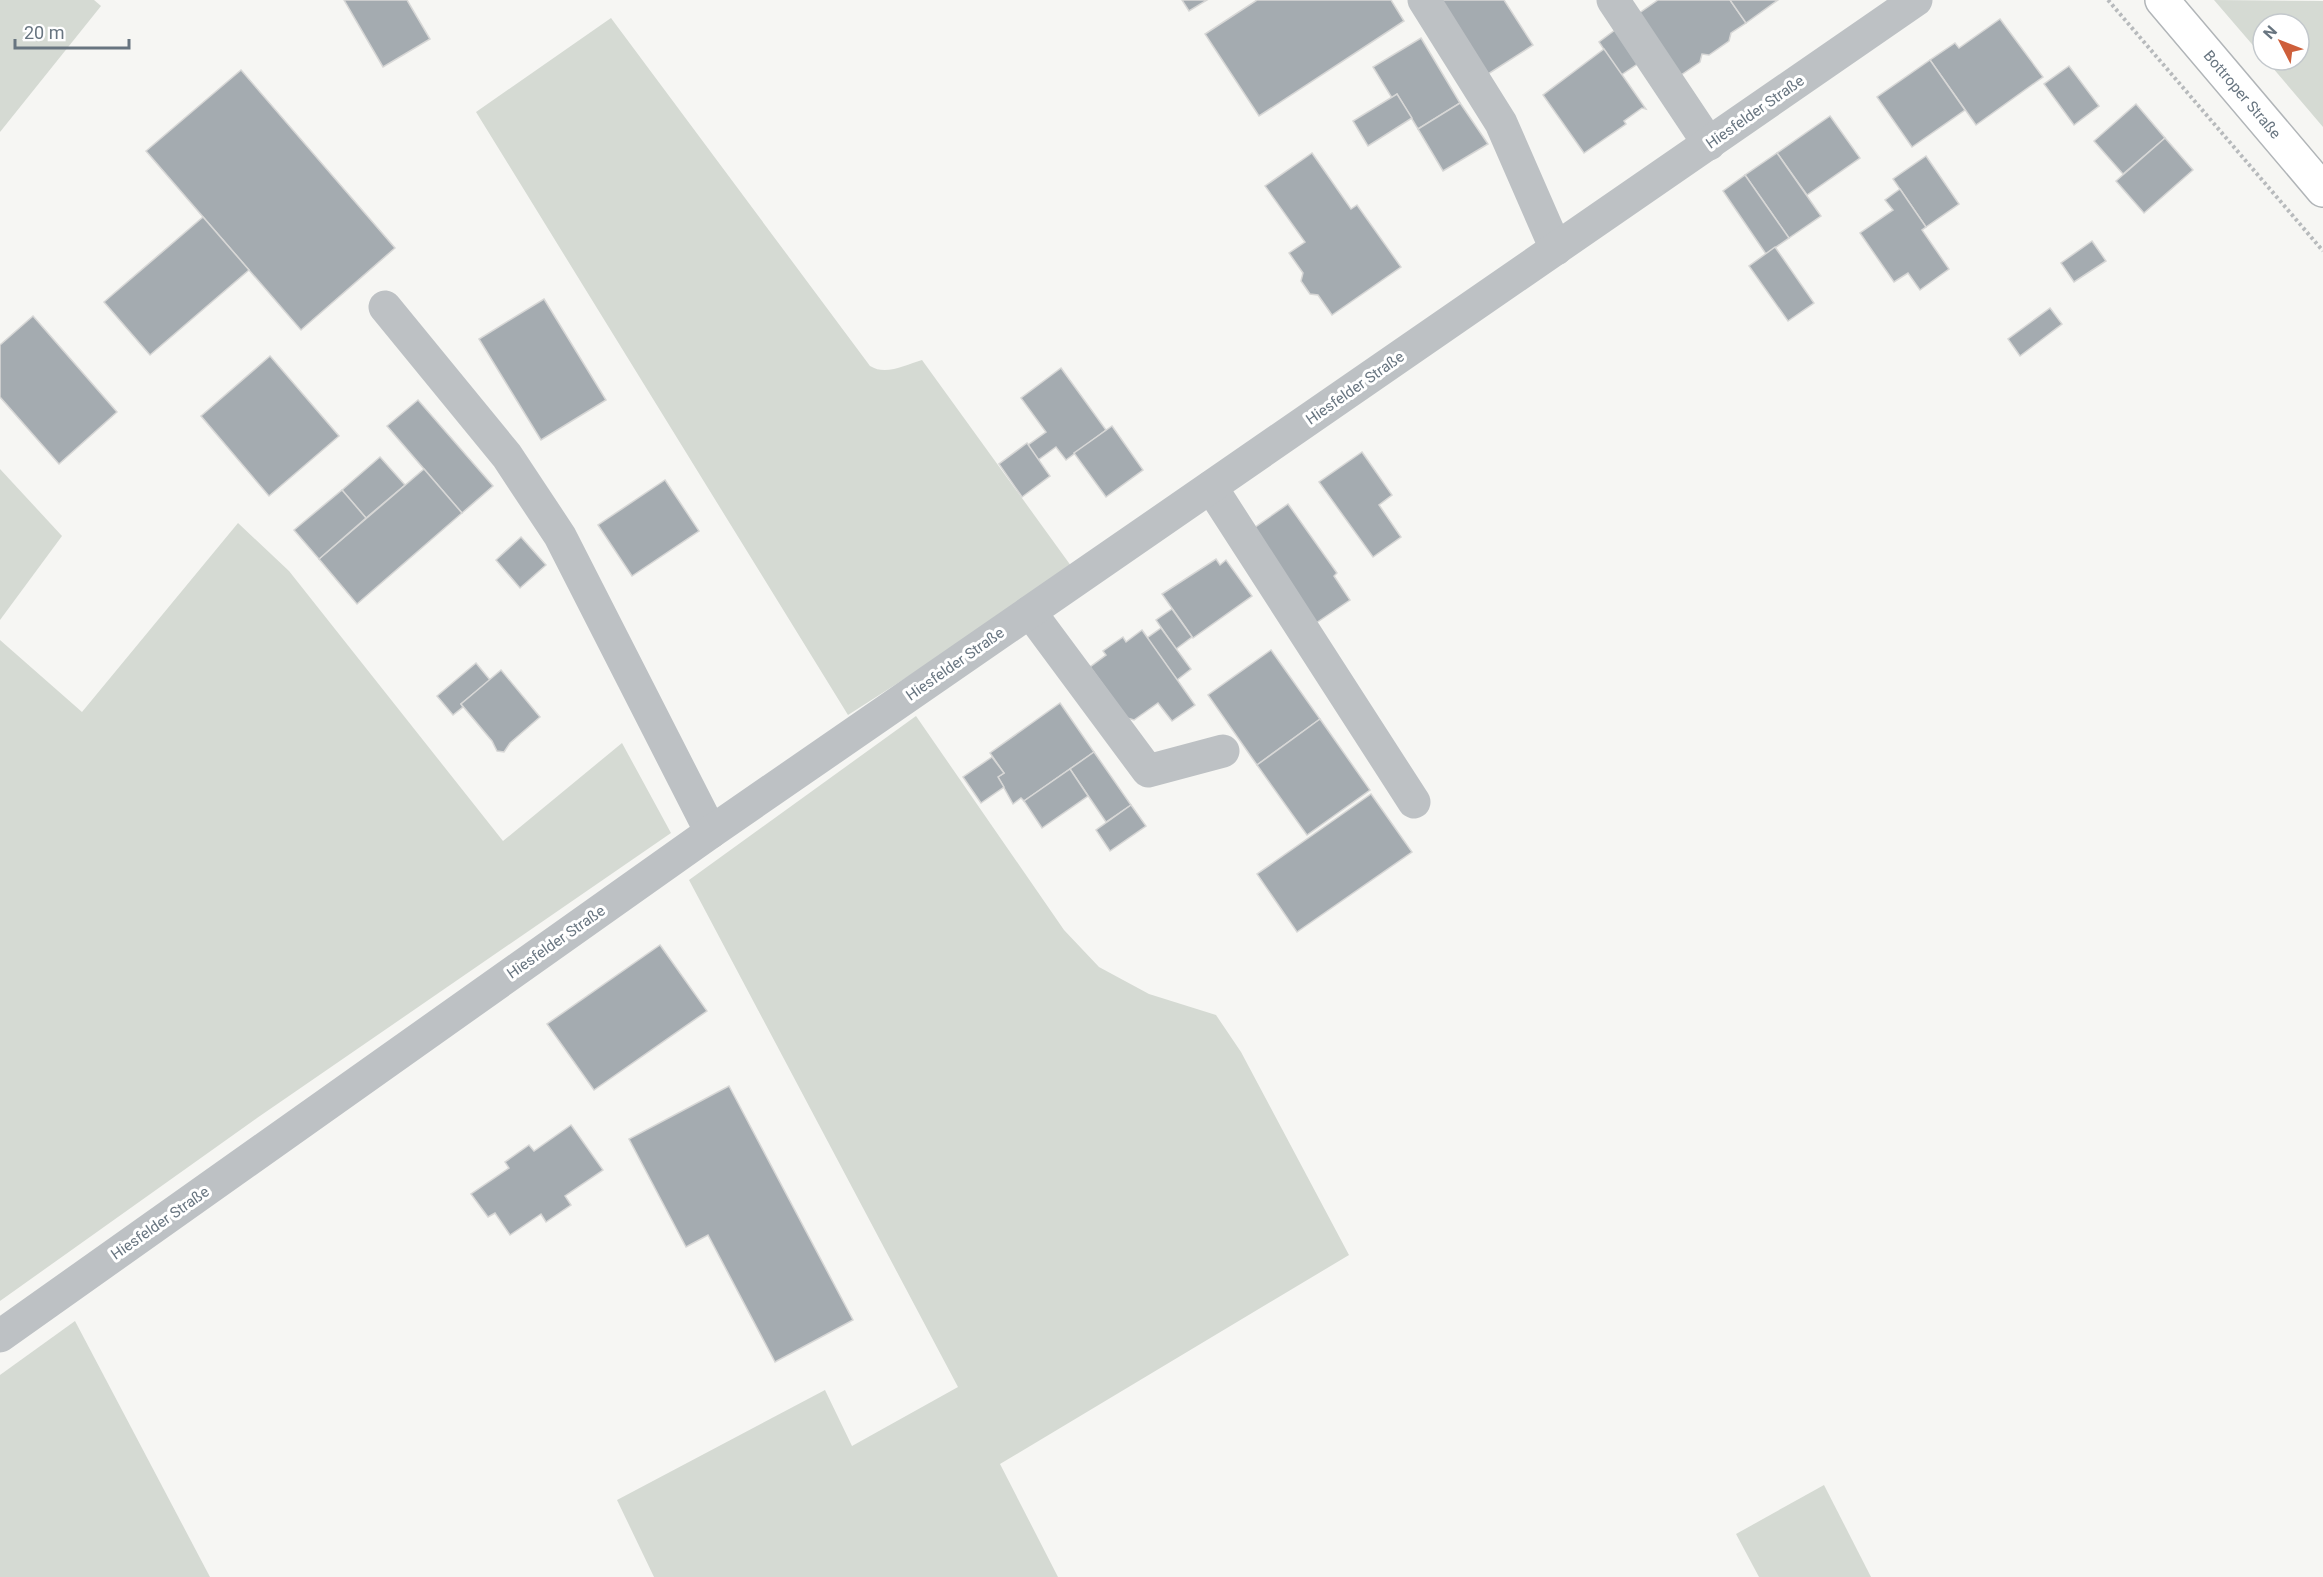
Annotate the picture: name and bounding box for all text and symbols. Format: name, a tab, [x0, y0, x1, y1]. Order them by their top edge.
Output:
scale bar	[15, 12, 129, 50]
north arrow	[2251, 12, 2311, 72]
text: 20 m	[24, 22, 64, 43]
text: N	[2259, 22, 2281, 43]
street label: Bottroper Straße	[2200, 47, 2285, 142]
street label: Hiesfelder Straße	[1703, 71, 1808, 153]
street label: Hiesfelder Straße	[1303, 347, 1408, 429]
street label: Hiesfelder Straße	[903, 623, 1008, 705]
street label: Hiesfelder Straße	[504, 901, 609, 983]
street label: Hiesfelder Straße	[108, 1182, 213, 1264]

